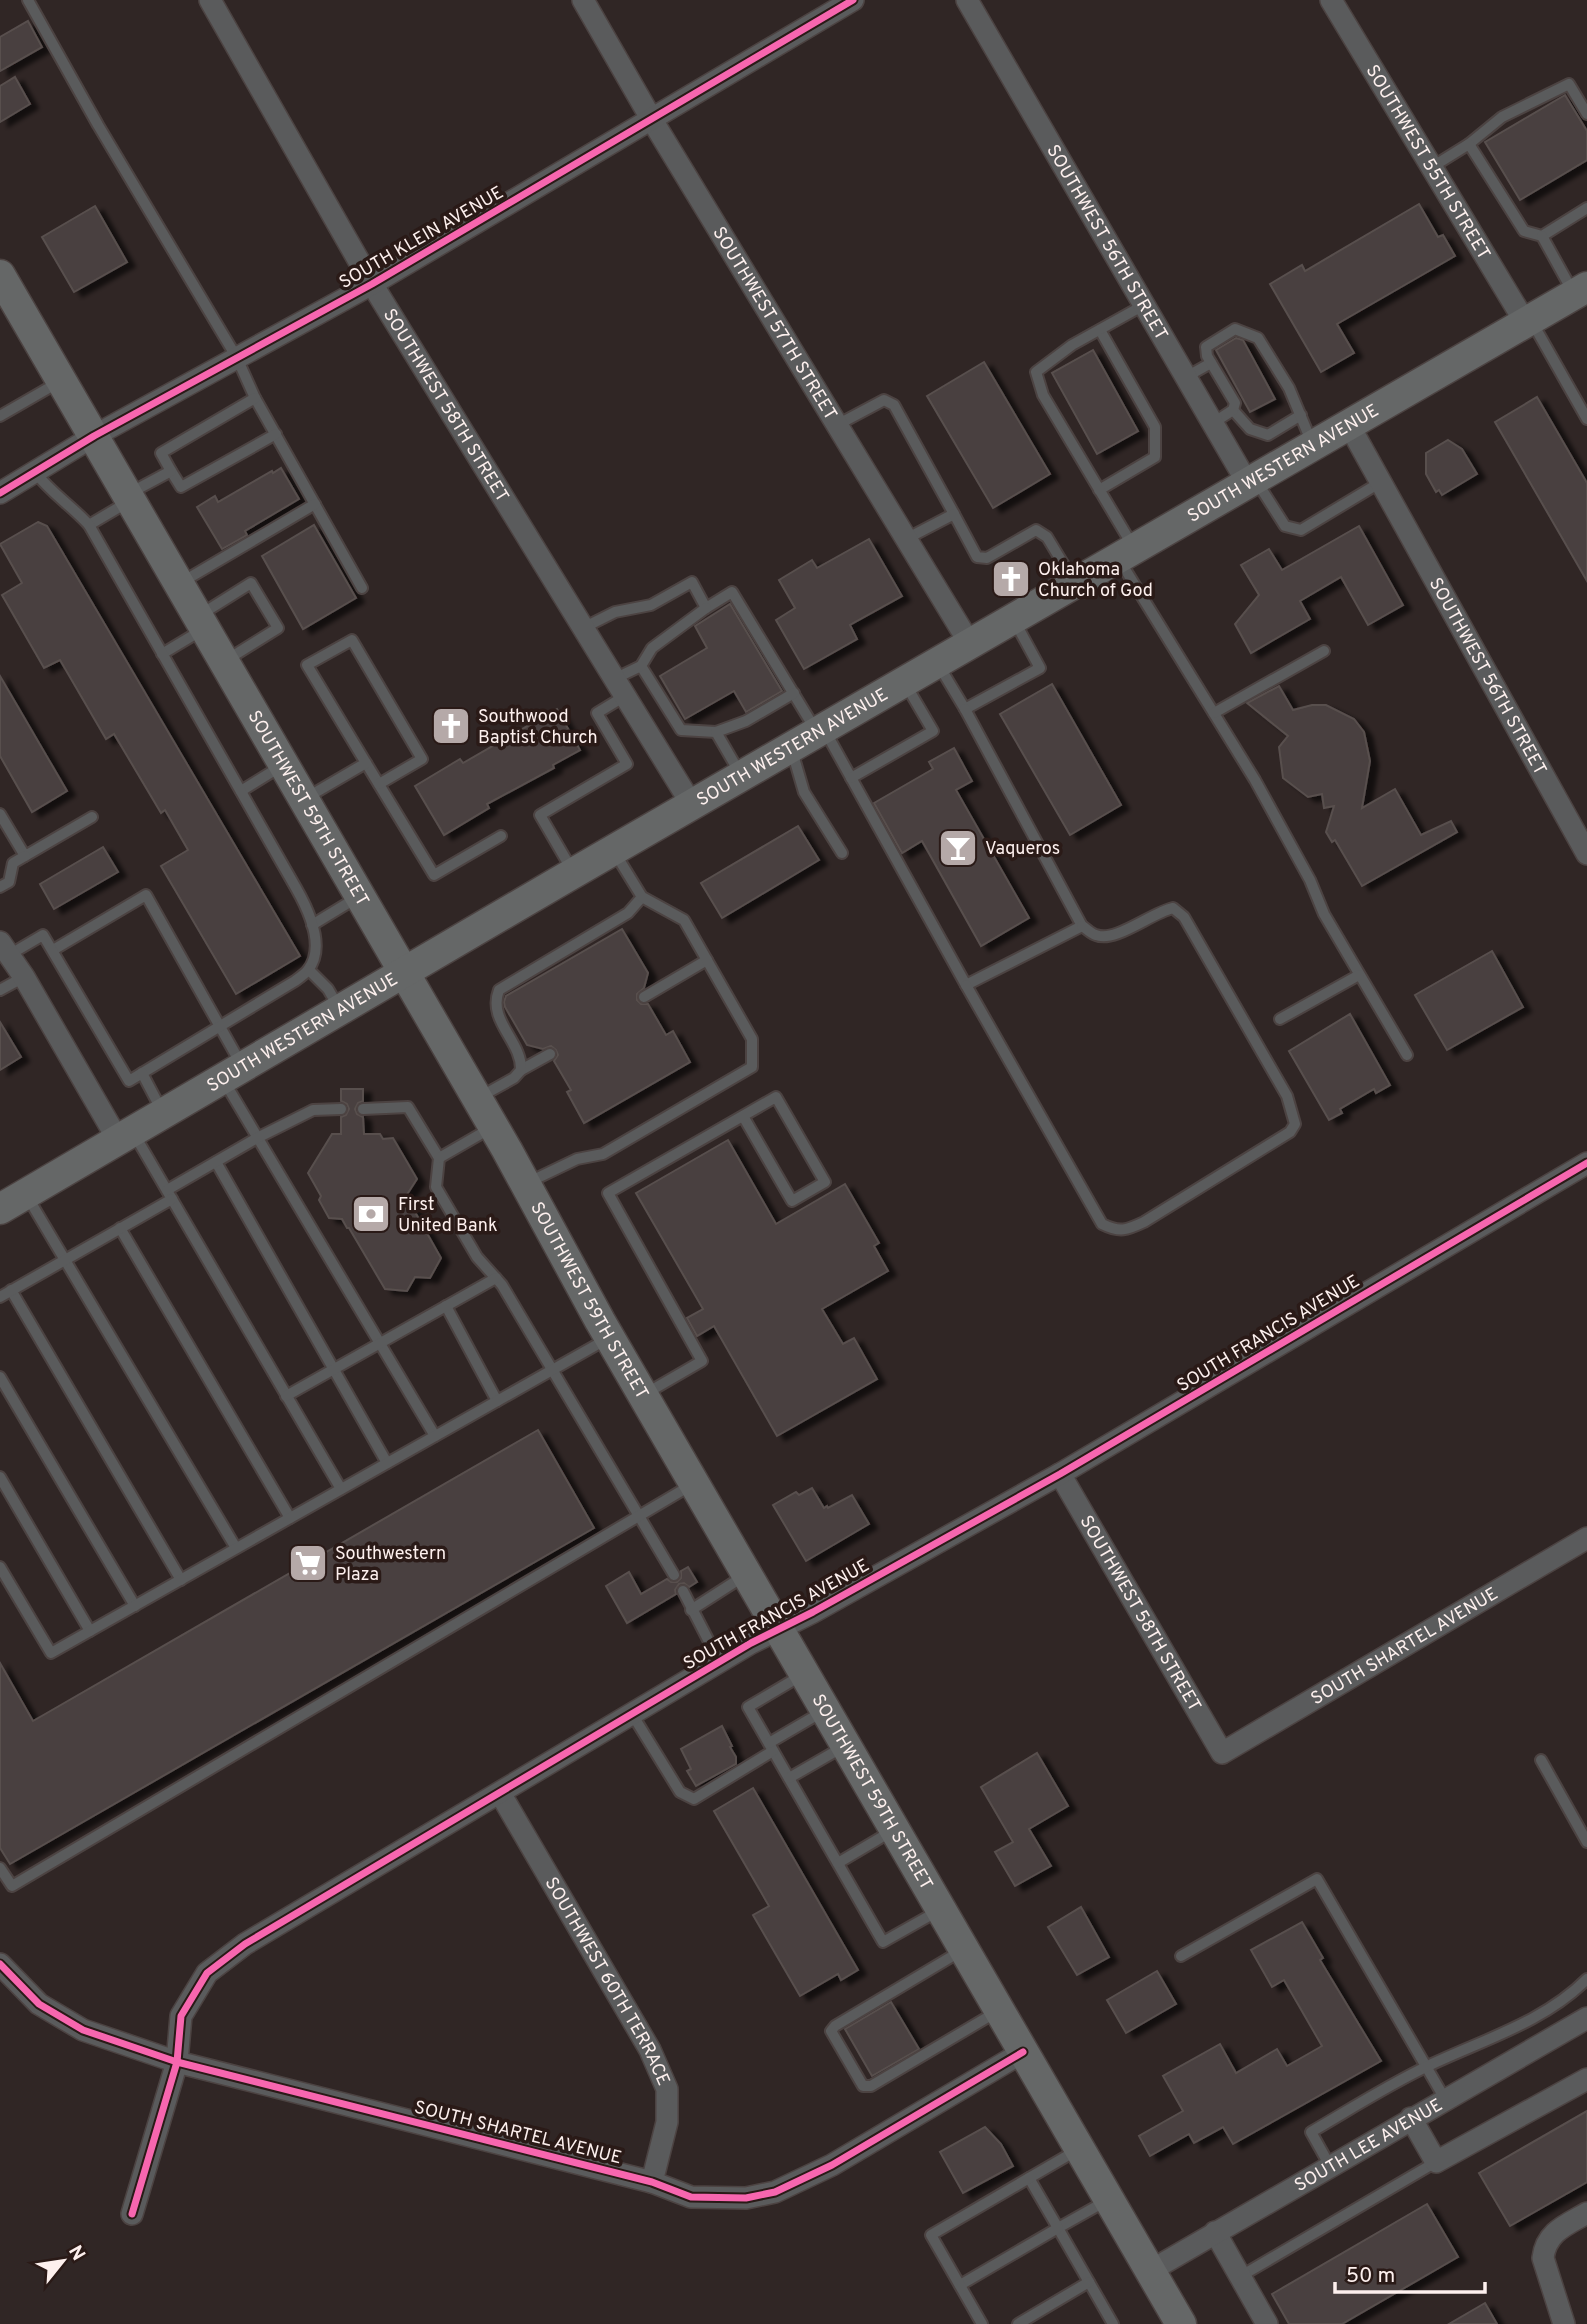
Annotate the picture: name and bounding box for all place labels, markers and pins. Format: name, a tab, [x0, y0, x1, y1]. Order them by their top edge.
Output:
church icon: Oklahoma Church of God	[990, 558, 1032, 600]
place label: Oklahoma Church of God	[1038, 559, 1153, 603]
church icon: Southwood Baptist Church	[430, 705, 472, 747]
place label: Southwood Baptist Church	[478, 706, 598, 750]
bar icon: Vaqueros	[937, 827, 979, 869]
place label: Vaqueros	[985, 838, 1060, 861]
bank icon: First United Bank	[350, 1193, 392, 1235]
place label: First United Bank	[398, 1194, 497, 1238]
supermarket icon: Southwestern Plaza	[287, 1542, 329, 1584]
place label: Southwestern Plaza	[335, 1543, 446, 1587]

